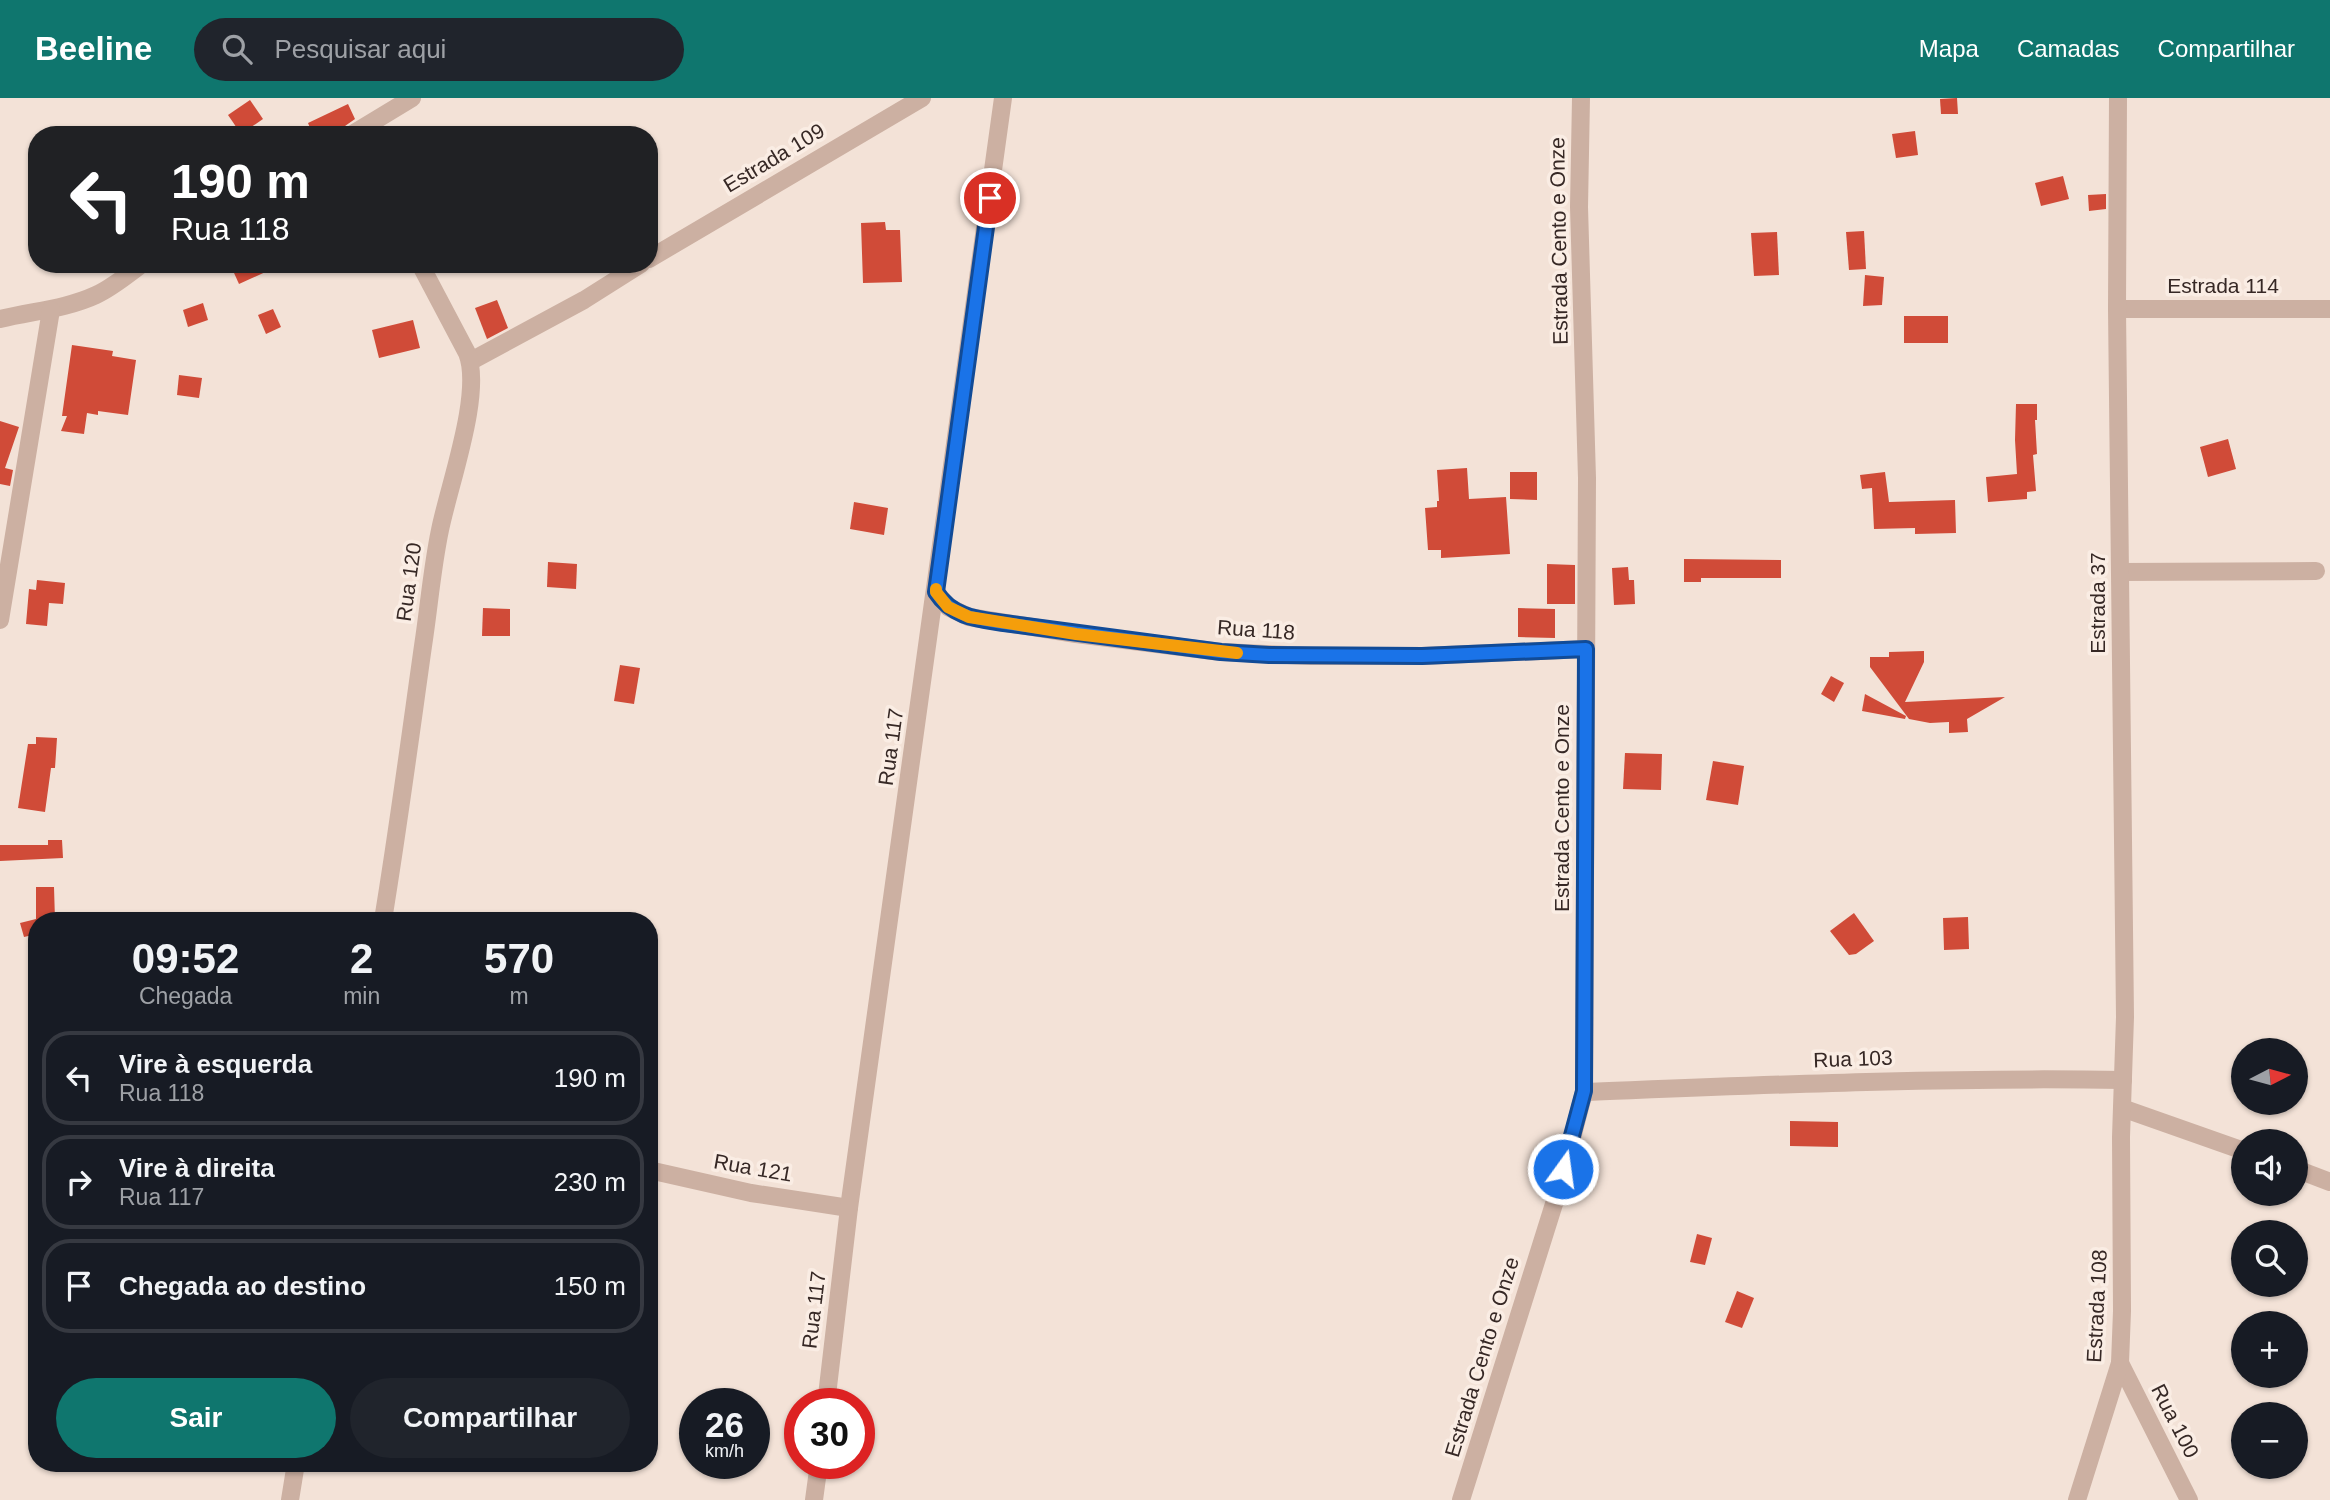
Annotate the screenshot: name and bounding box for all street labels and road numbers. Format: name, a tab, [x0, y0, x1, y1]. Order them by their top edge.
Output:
street label: Estrada 109	[719, 119, 828, 197]
street label: Estrada Cento e Onze	[1545, 137, 1572, 345]
street label: Estrada 114	[2167, 274, 2279, 297]
street label: Rua 120	[392, 541, 425, 623]
street label: Estrada 37	[2086, 552, 2109, 654]
street label: Rua 118	[1216, 615, 1296, 644]
street label: Estrada Cento e Onze	[1550, 704, 1573, 912]
street label: Rua 117	[874, 707, 907, 787]
street label: Rua 103	[1813, 1046, 1893, 1071]
street label: Rua 121	[712, 1149, 794, 1186]
street label: Estrada 108	[2082, 1249, 2111, 1363]
street label: Estrada Cento e Onze	[1440, 1254, 1523, 1460]
street label: Rua 117	[797, 1270, 830, 1350]
street label: Rua 100	[2147, 1380, 2204, 1461]

